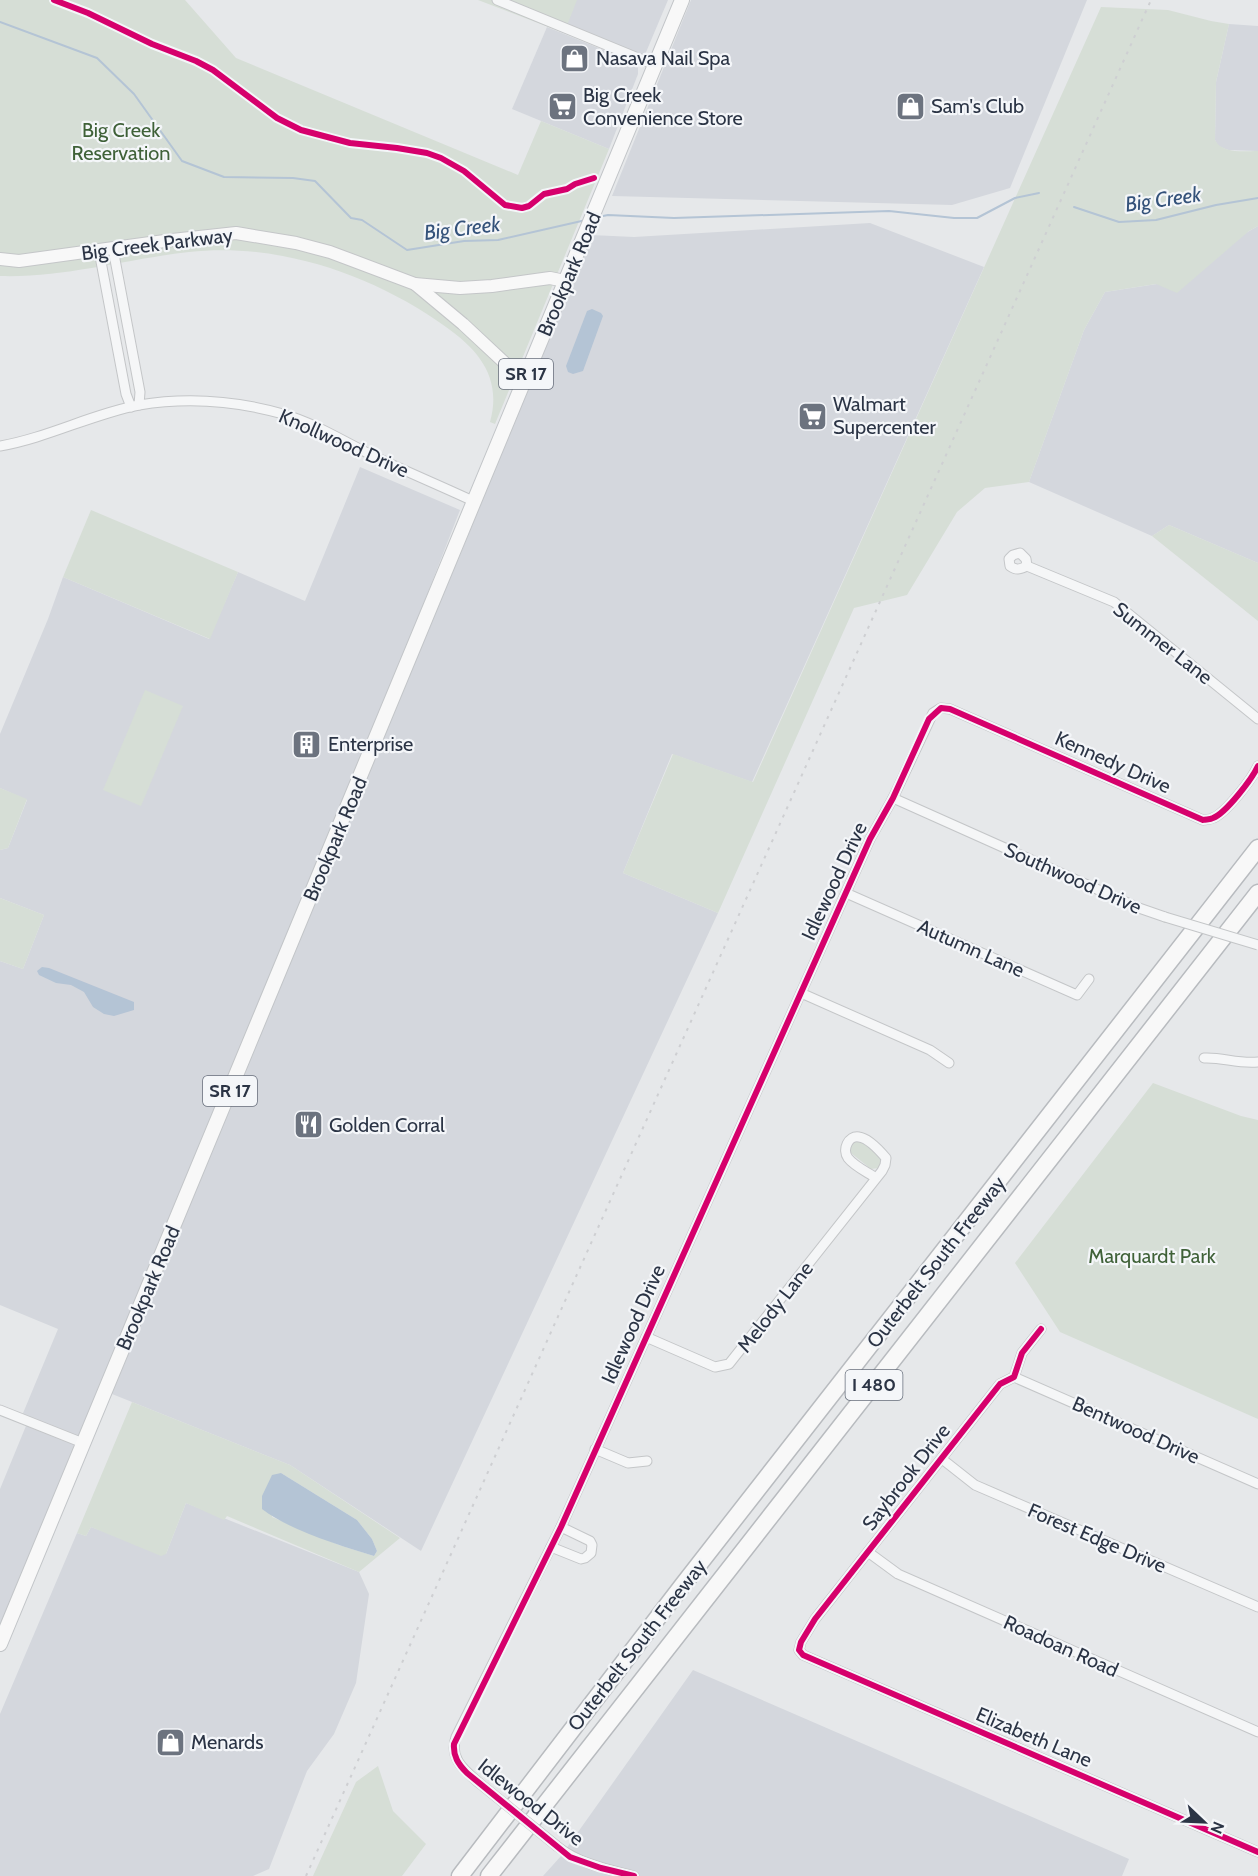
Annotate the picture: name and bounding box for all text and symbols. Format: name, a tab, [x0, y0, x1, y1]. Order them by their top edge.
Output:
shop icon: Nasava Nail Spa	[559, 42, 591, 74]
place label: Nasava Nail Spa	[596, 46, 730, 70]
place label: Big Creek Convenience Store	[583, 83, 743, 130]
supermarket icon: Big Creek Convenience Store	[546, 90, 578, 122]
shop icon: Sam's Club	[894, 90, 926, 122]
place label: Sam's Club	[931, 94, 1024, 118]
park label: Big Creek Reservation	[71, 118, 171, 165]
water label: Big Creek	[1123, 181, 1204, 217]
street label: Brookpark Road	[532, 208, 606, 340]
water label: Big Creek	[422, 211, 503, 245]
street label: Big Creek Parkway	[80, 223, 234, 265]
road number: SR 17	[499, 359, 553, 389]
place label: Walmart Supercenter	[833, 392, 937, 439]
supermarket icon: Walmart Supercenter	[796, 400, 828, 432]
street label: Knollwood Drive	[275, 404, 413, 482]
street label: Summer Lane	[1109, 597, 1217, 689]
street label: Kennedy Drive	[1051, 726, 1175, 798]
building icon: Enterprise	[291, 728, 323, 760]
place label: Enterprise	[328, 732, 413, 756]
street label: Brookpark Road	[298, 773, 372, 905]
street label: Idlewood Drive	[796, 818, 872, 944]
street label: Southwood Drive	[1001, 837, 1145, 919]
street label: Autumn Lane	[914, 914, 1028, 982]
road number: SR 17	[203, 1076, 257, 1106]
restaurant icon: Golden Corral	[292, 1109, 324, 1141]
place label: Golden Corral	[329, 1113, 445, 1137]
street label: Outerbelt South Freeway	[862, 1171, 1010, 1353]
street label: Brookpark Road	[111, 1222, 185, 1354]
park label: Marquardt Park	[1088, 1244, 1216, 1268]
street label: Melody Lane	[732, 1257, 818, 1357]
street label: Idlewood Drive	[596, 1261, 670, 1387]
road number: I 480	[846, 1370, 902, 1400]
street label: Bentwood Drive	[1069, 1391, 1203, 1469]
street label: Saybrook Drive	[857, 1419, 955, 1535]
street label: Forest Edge Drive	[1024, 1498, 1170, 1578]
street label: Outerbelt South Freeway	[563, 1554, 711, 1736]
street label: Roadoan Road	[1000, 1610, 1122, 1682]
street label: Elizabeth Lane	[972, 1702, 1096, 1772]
shop icon: Menards	[154, 1726, 186, 1758]
place label: Menards	[191, 1730, 263, 1754]
street label: Idlewood Drive	[473, 1753, 589, 1851]
north arrow	[1174, 1792, 1234, 1852]
text: N	[1206, 1819, 1228, 1837]

